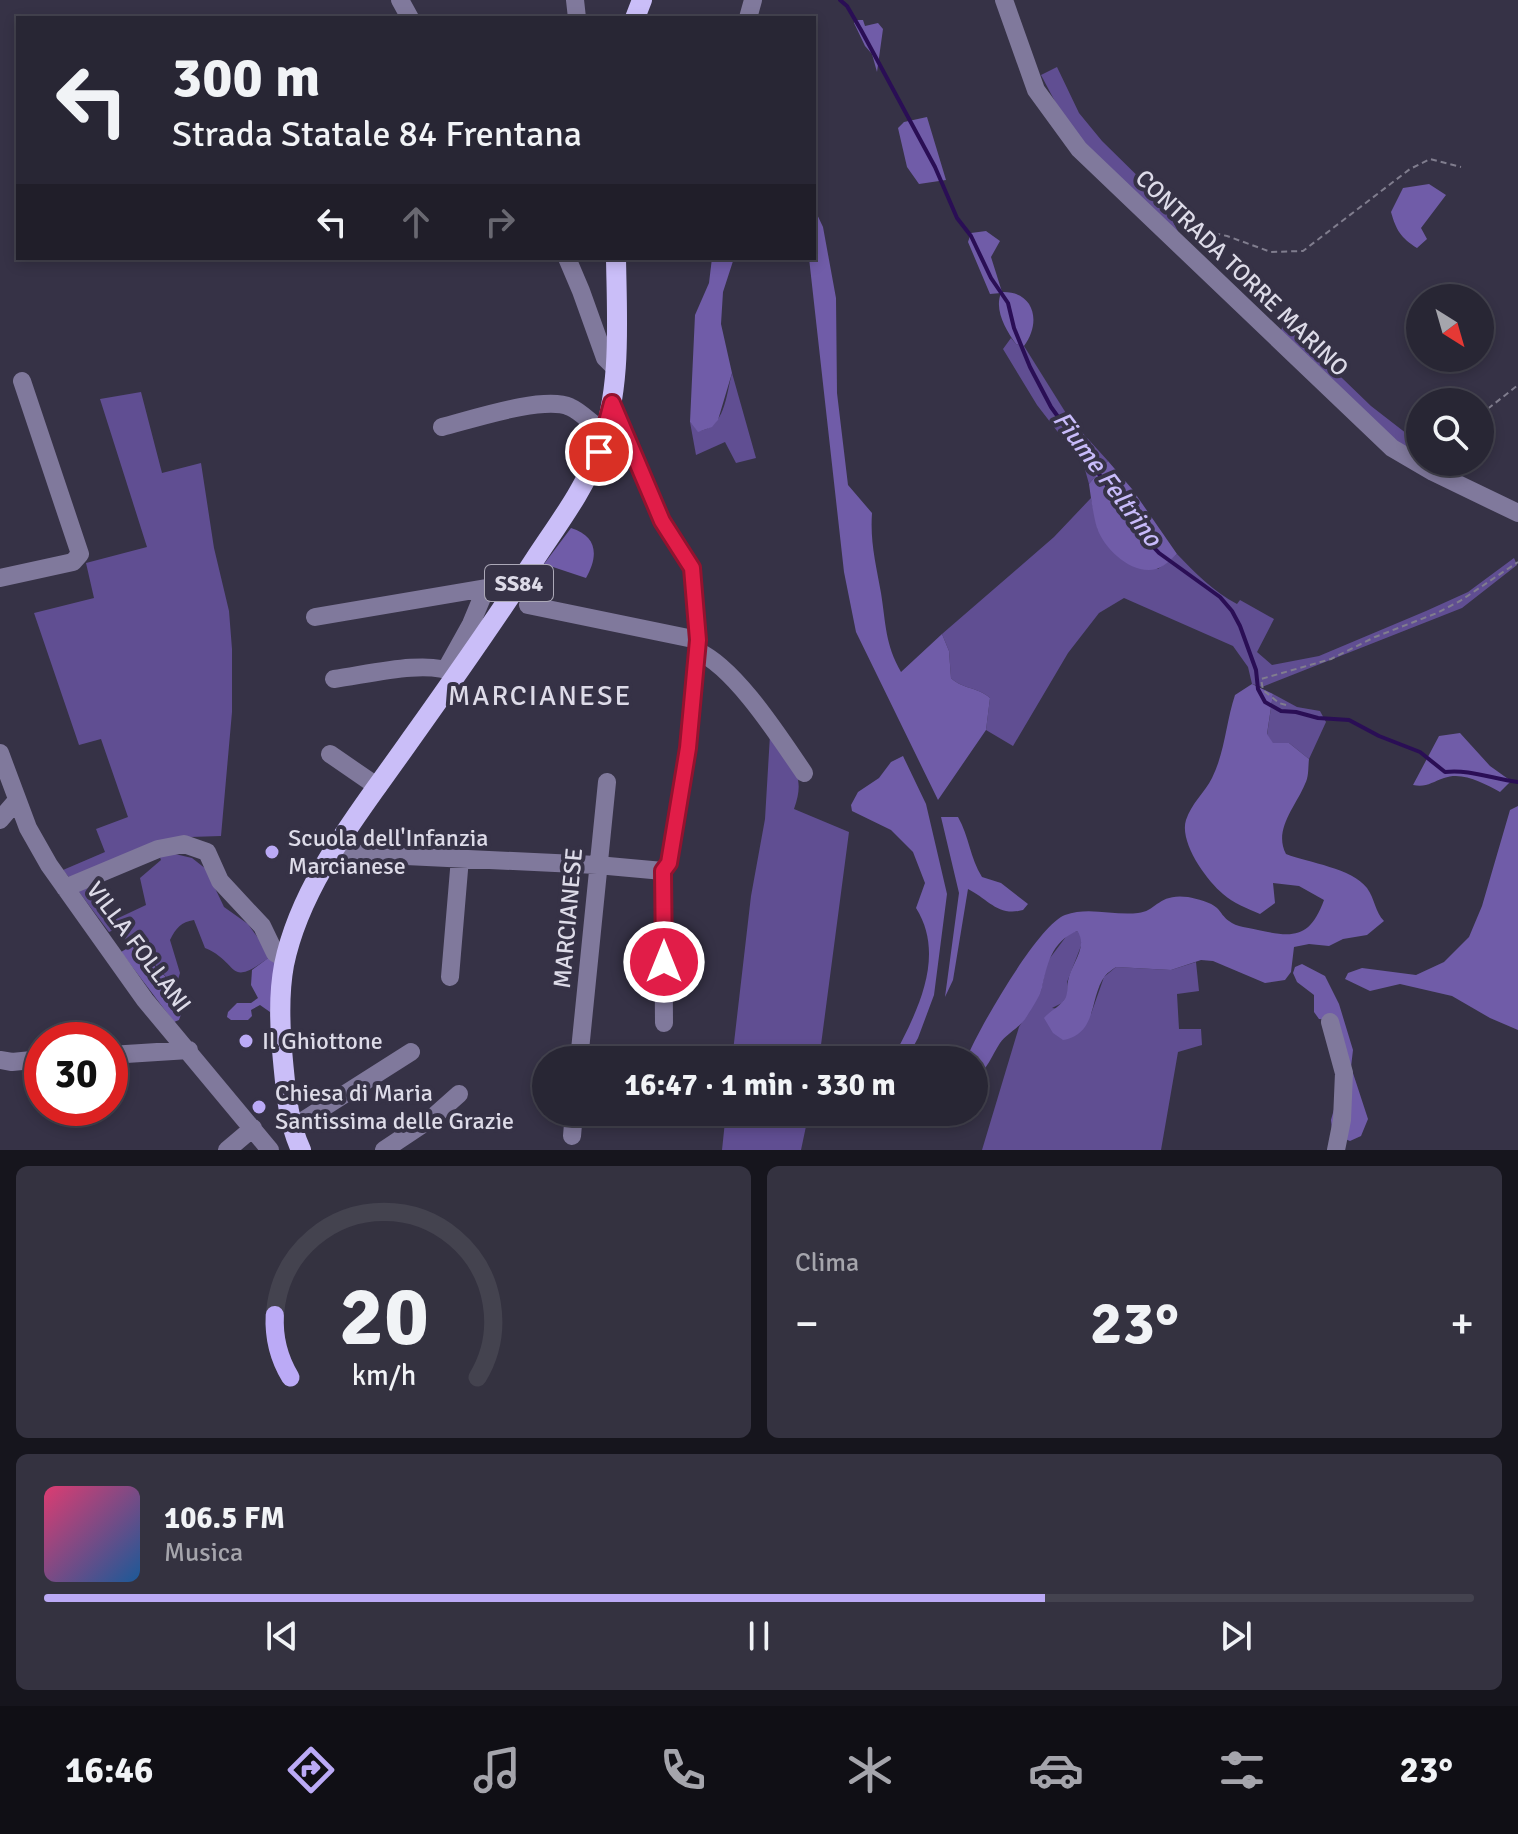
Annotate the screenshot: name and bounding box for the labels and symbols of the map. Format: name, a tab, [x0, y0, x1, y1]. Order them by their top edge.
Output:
street label: CONTRADA TORRE MARINO	[1129, 163, 1355, 383]
north arrow	[1406, 284, 1494, 372]
water label: Fiume Feltrino	[1046, 405, 1169, 554]
pin	[565, 418, 633, 486]
road number: SS84	[485, 565, 553, 601]
district label: MARCIANESE	[448, 679, 632, 713]
place label: Scuola dell'Infanzia Marcianese	[288, 823, 488, 881]
marker: Scuola dell'Infanzia Marcianese	[263, 843, 281, 861]
street label: MARCIANESE	[547, 846, 589, 990]
street label: VILLA FOLLANI	[80, 876, 198, 1018]
position arrow	[622, 920, 706, 1004]
speed limit sign: 30	[24, 1022, 128, 1126]
place label: Il Ghiottone	[262, 1026, 383, 1056]
marker: Il Ghiottone	[237, 1032, 255, 1050]
place label: Chiesa di Maria Santissima delle Grazie	[275, 1078, 514, 1136]
marker: Chiesa di Maria Santissima delle Grazie	[250, 1098, 268, 1116]

